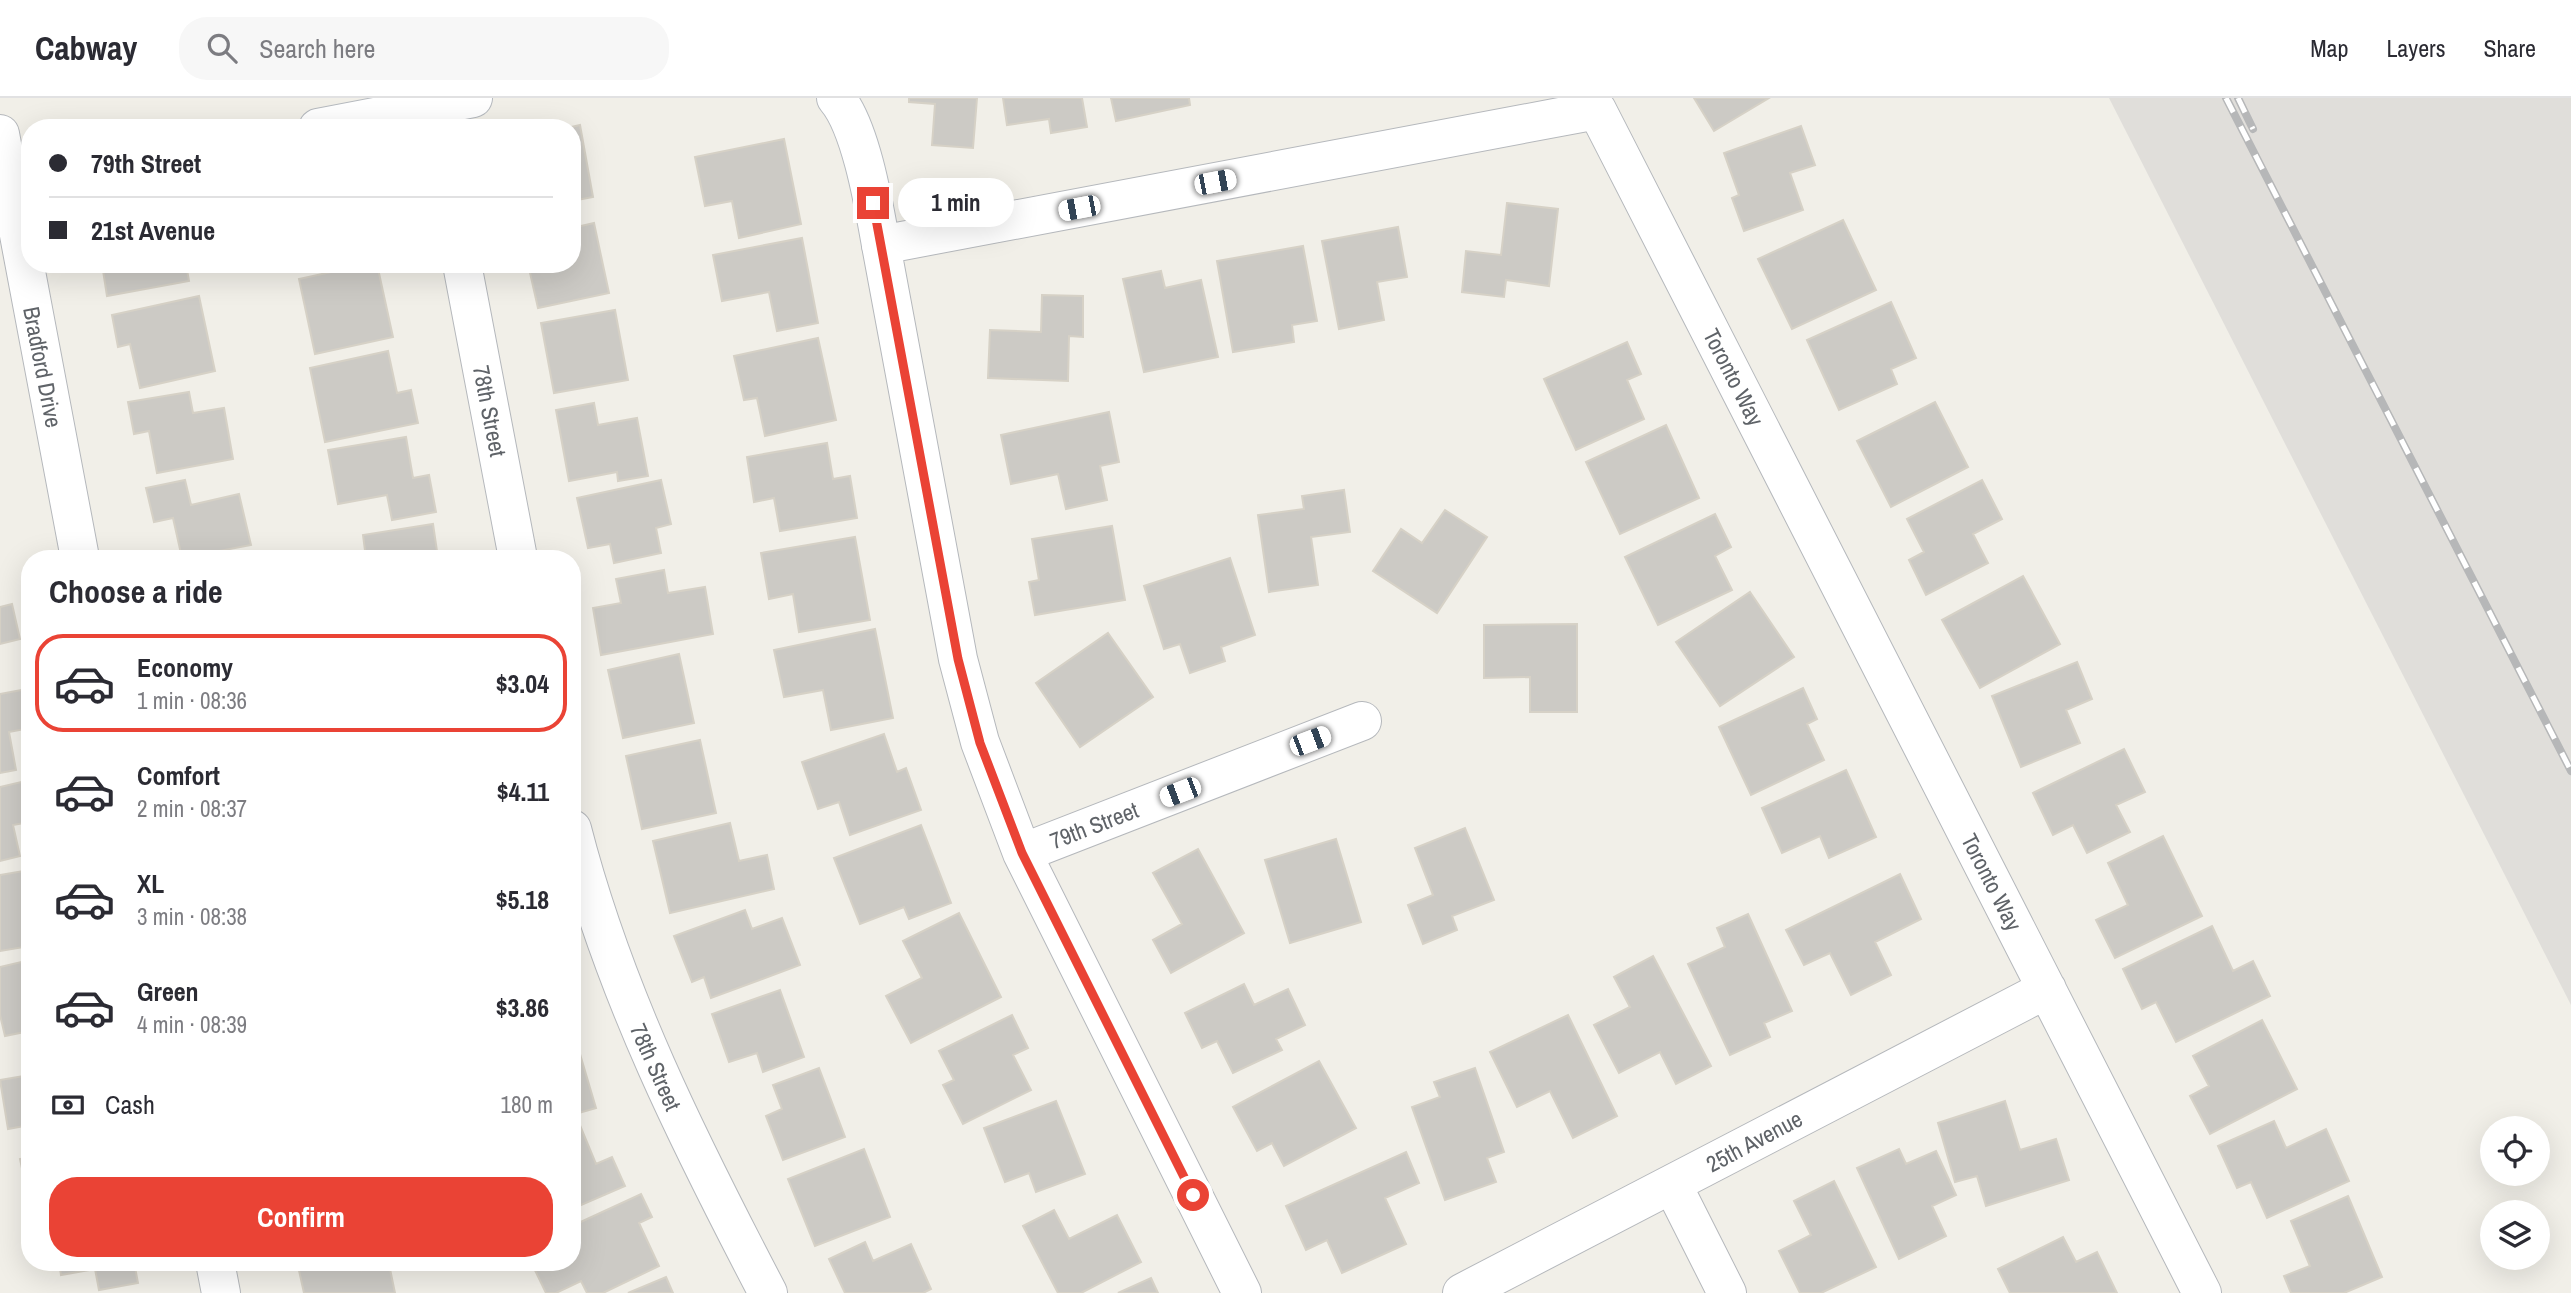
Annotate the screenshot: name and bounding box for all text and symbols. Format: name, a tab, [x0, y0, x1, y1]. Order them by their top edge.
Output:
search box	[179, 17, 669, 80]
text: Cabway	[35, 26, 137, 70]
icon: search	[203, 29, 241, 67]
text: Search here	[259, 31, 375, 66]
text: Map	[2310, 32, 2348, 64]
text: Layers	[2386, 32, 2445, 64]
text: Share	[2483, 32, 2536, 64]
text: 79th Street	[91, 146, 201, 181]
car	[1193, 168, 1238, 196]
callout: 1 min	[898, 178, 1013, 228]
route end	[857, 187, 889, 219]
text: 1 min	[931, 187, 981, 218]
car	[1057, 194, 1102, 222]
text: 21st Avenue	[91, 213, 215, 248]
street label: Bradford Drive	[16, 304, 70, 430]
street label: Toronto Way	[1696, 323, 1772, 431]
street label: 78th Street	[466, 363, 514, 459]
text: Choose a ride	[49, 570, 223, 613]
text: Economy	[137, 650, 233, 685]
icon: car	[53, 652, 116, 715]
text: $3.04	[496, 666, 549, 701]
text: 1 min · 08:36	[137, 685, 247, 716]
car	[1287, 724, 1334, 758]
text: Comfort	[137, 758, 220, 793]
icon: car	[53, 760, 116, 823]
text: $4.11	[497, 774, 549, 809]
car	[1157, 775, 1204, 809]
text: 2 min · 08:37	[137, 793, 247, 824]
street label: 79th Street	[1045, 794, 1143, 856]
street label: Toronto Way	[1954, 828, 2030, 936]
text: XL	[137, 866, 164, 901]
icon: car	[53, 868, 116, 931]
text: $5.18	[496, 882, 549, 917]
text: 3 min · 08:38	[137, 901, 247, 932]
text: Green	[137, 974, 199, 1009]
icon: car	[53, 976, 116, 1039]
text: $3.86	[496, 990, 549, 1025]
text: 4 min · 08:39	[137, 1009, 247, 1040]
street label: 78th Street	[623, 1019, 689, 1115]
icon: cash	[49, 1086, 87, 1124]
text: Cash	[105, 1087, 155, 1122]
text: 180 m	[501, 1089, 553, 1120]
street label: 25th Avenue	[1701, 1103, 1807, 1179]
map controls	[2480, 1116, 2550, 1270]
button: locate	[2480, 1116, 2550, 1186]
button: Confirm	[49, 1177, 553, 1257]
route start	[1177, 1179, 1209, 1211]
button: layers	[2480, 1200, 2550, 1270]

